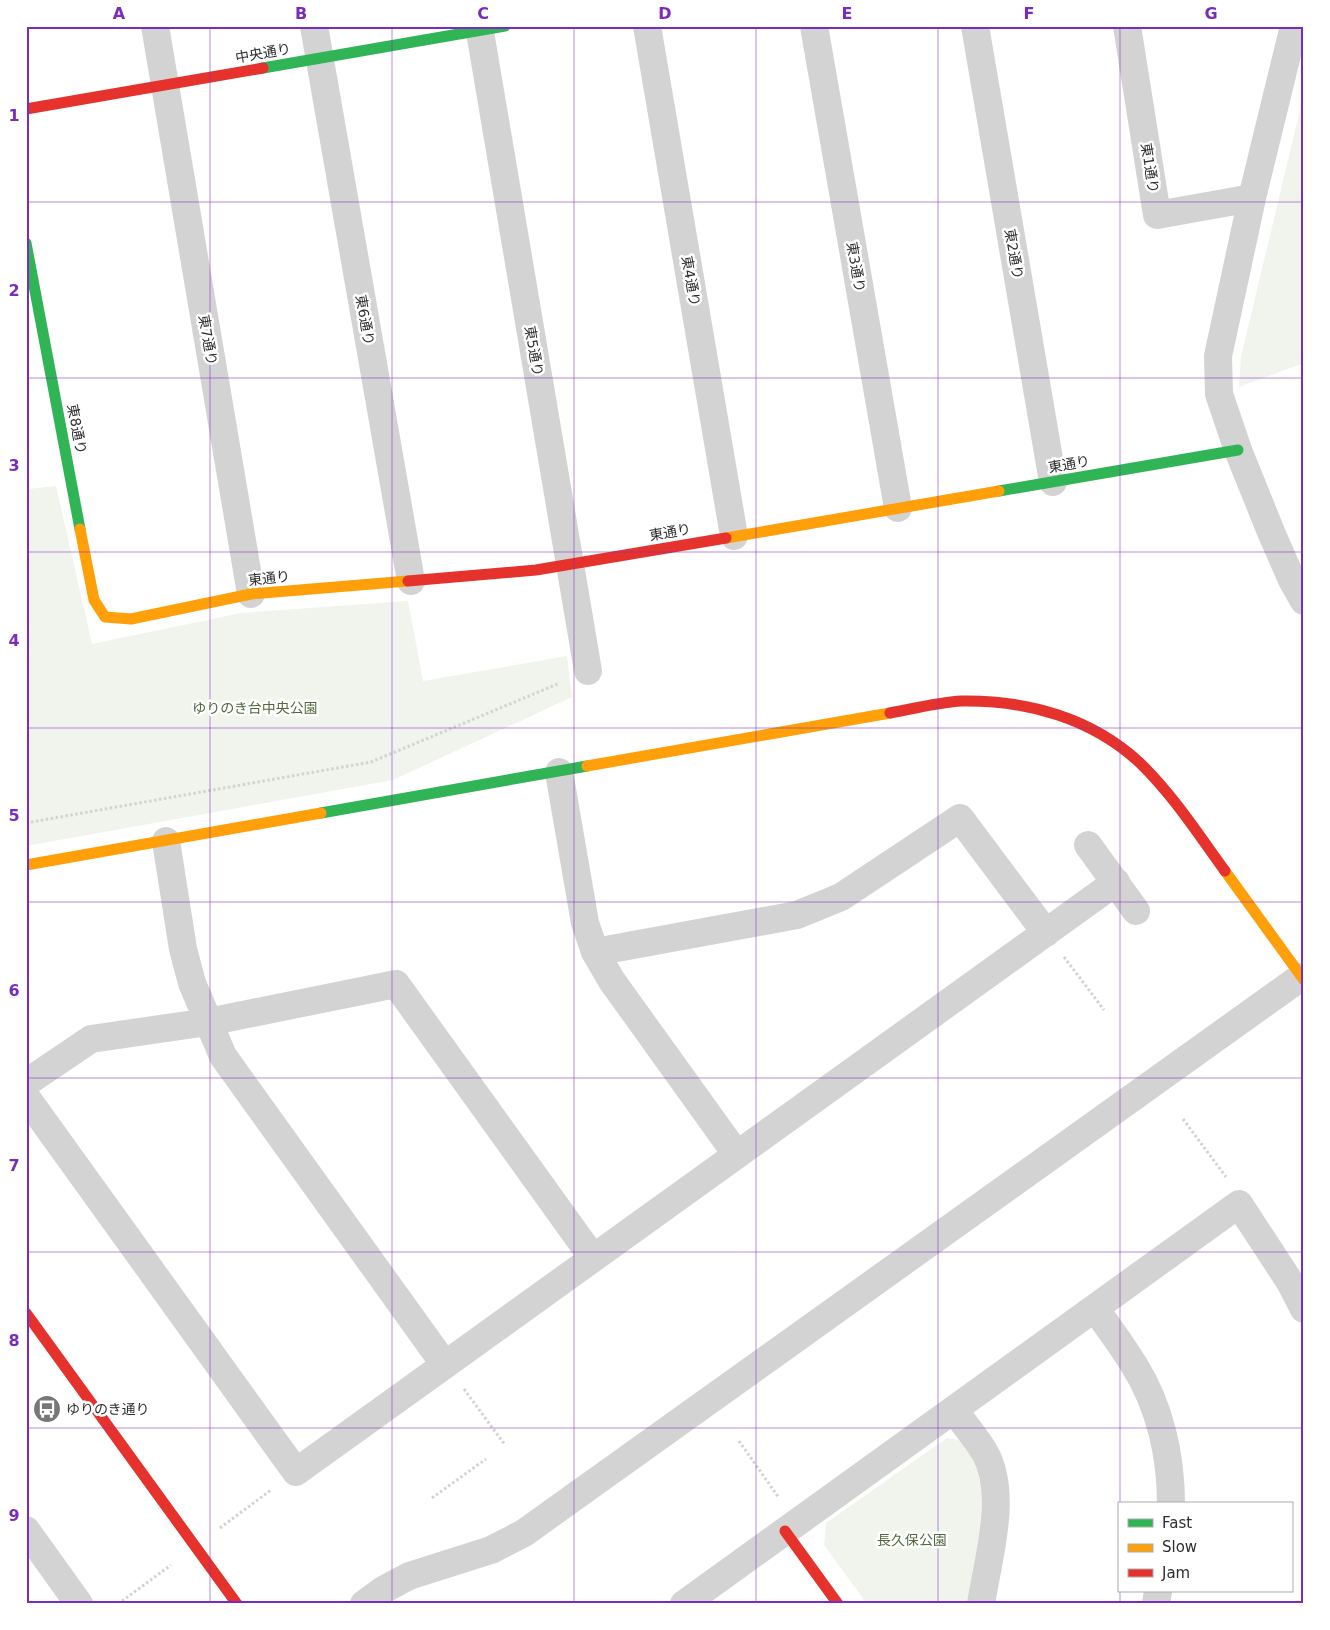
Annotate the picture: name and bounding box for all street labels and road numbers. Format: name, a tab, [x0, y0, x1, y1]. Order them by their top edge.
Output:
street label: 中央通り	[234, 40, 292, 66]
street label: 東1通り	[1138, 142, 1162, 194]
street label: 東2通り	[1002, 228, 1026, 280]
street label: 東3通り	[844, 241, 868, 293]
street label: 東4通り	[679, 255, 703, 307]
street label: 東6通り	[353, 294, 377, 346]
street label: 東7通り	[196, 314, 220, 366]
street label: 東5通り	[522, 325, 546, 377]
street label: 東8通り	[64, 402, 90, 456]
street label: 東通り	[1047, 452, 1091, 476]
street label: 東通り	[648, 520, 692, 544]
street label: 東通り	[247, 568, 291, 588]

